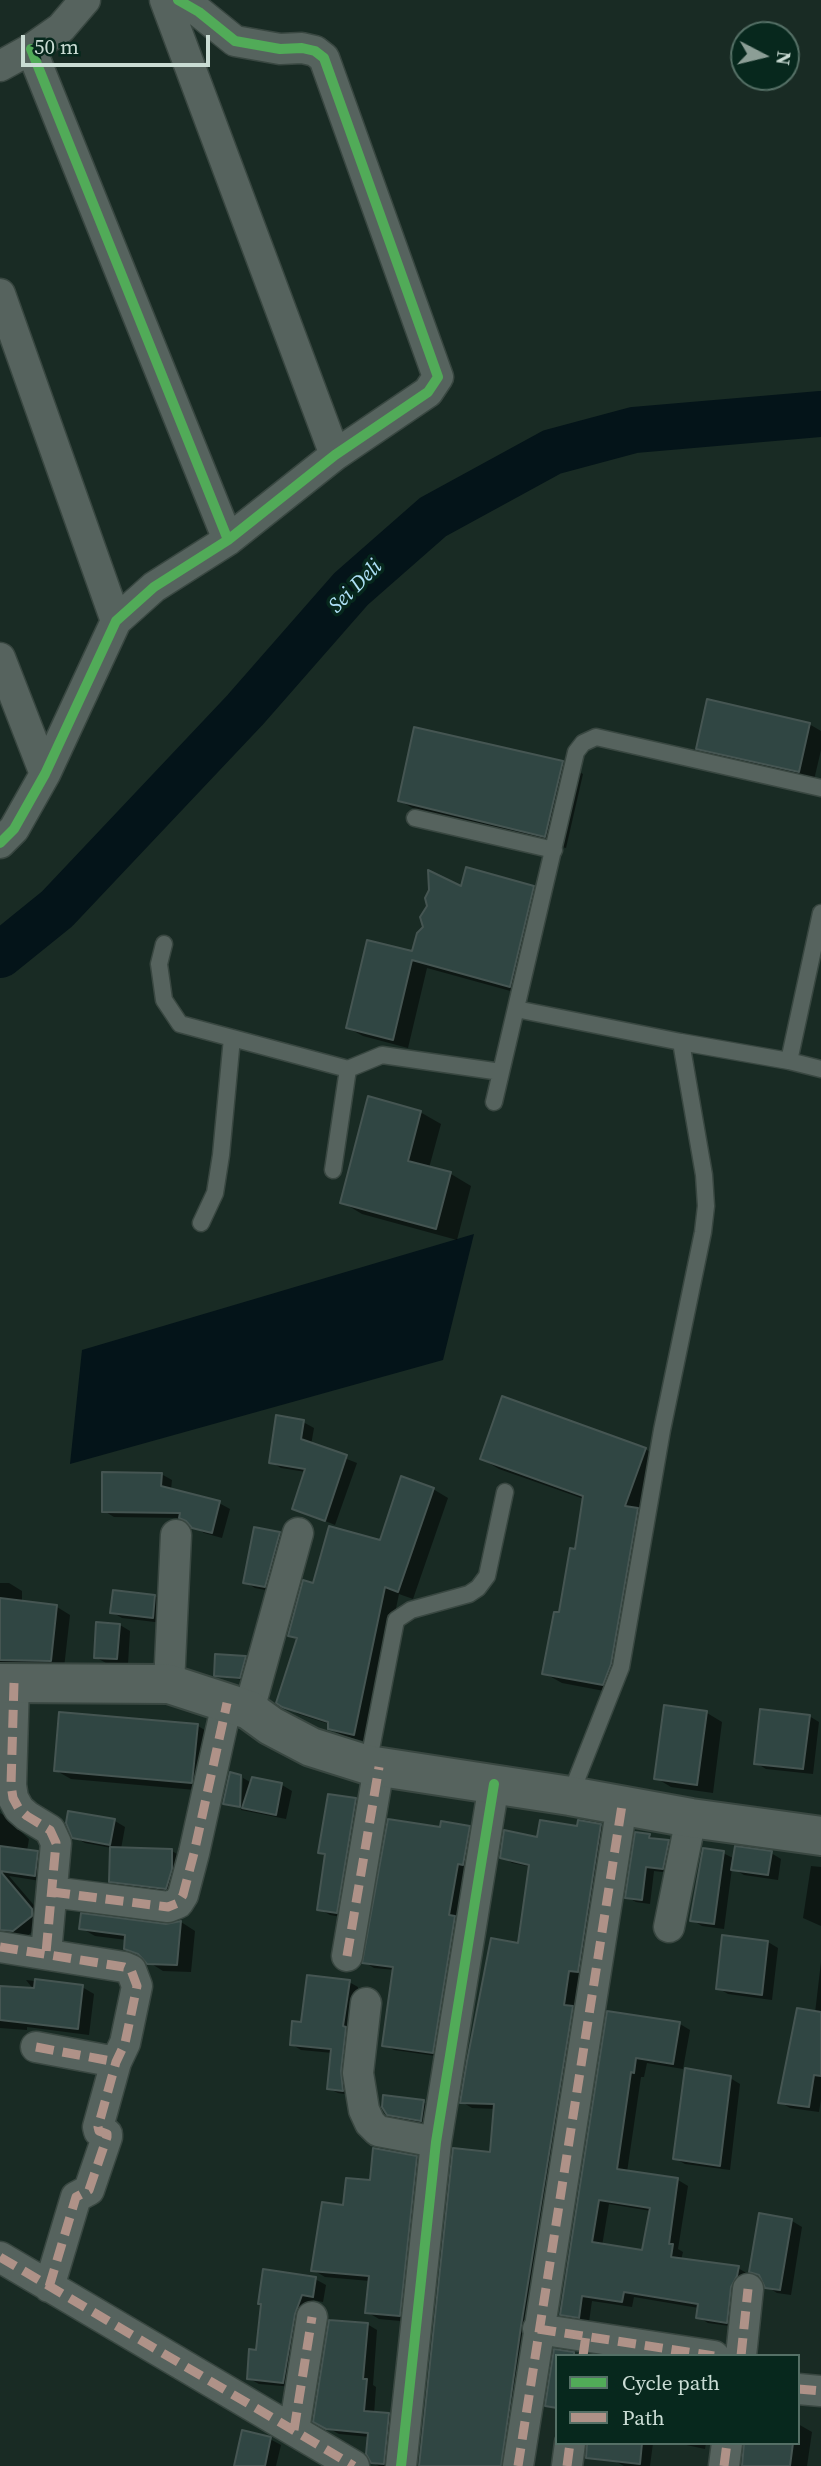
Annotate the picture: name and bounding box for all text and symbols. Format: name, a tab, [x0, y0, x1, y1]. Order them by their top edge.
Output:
scale bar	[24, 21, 214, 65]
north arrow	[730, 21, 800, 91]
text: 50 m	[34, 32, 79, 61]
text: N	[770, 50, 798, 67]
water label: Sei Deli	[324, 555, 388, 619]
legend	[555, 2354, 800, 2445]
text: Cycle path	[622, 2368, 720, 2397]
text: Path	[622, 2403, 665, 2432]

